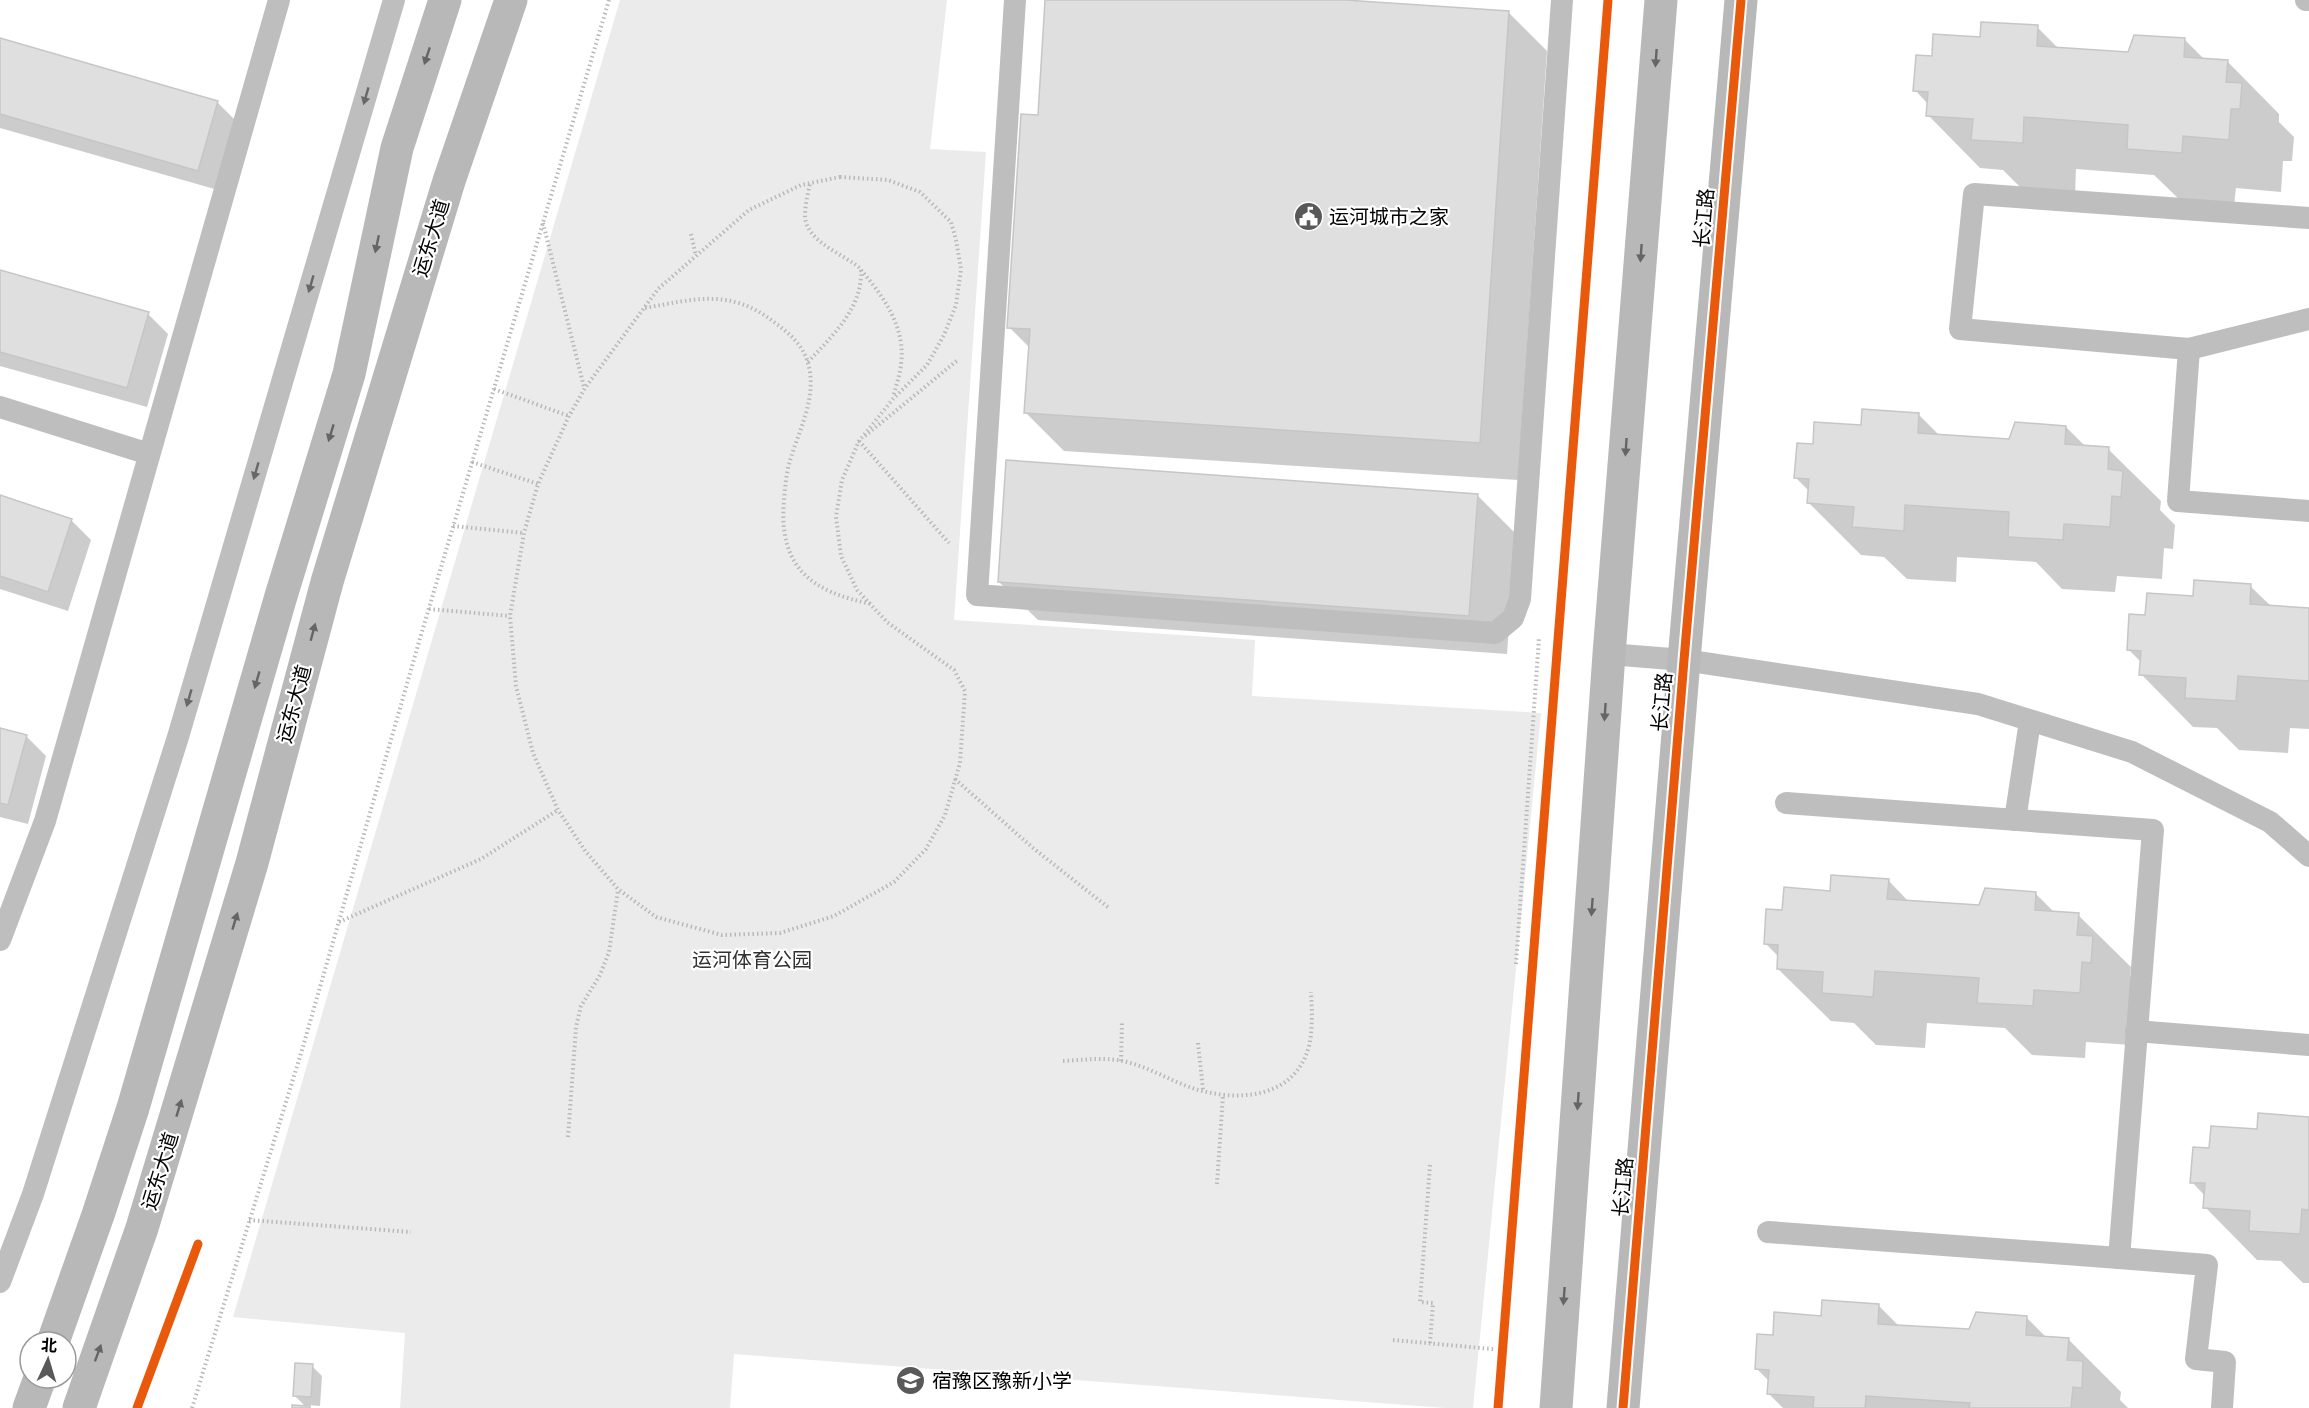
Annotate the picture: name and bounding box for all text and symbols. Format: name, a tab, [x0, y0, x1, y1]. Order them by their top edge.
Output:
one-way arrow	[422, 47, 431, 65]
one-way arrow	[1651, 49, 1661, 68]
one-way arrow	[361, 88, 370, 106]
street label: 长江路	[1688, 187, 1720, 249]
street label: 运东大道	[407, 196, 455, 280]
public building icon: 运河城市之家	[1292, 201, 1324, 233]
place label: 运河城市之家	[1329, 204, 1449, 230]
one-way arrow	[372, 235, 381, 254]
one-way arrow	[1636, 243, 1646, 262]
one-way arrow	[306, 275, 315, 293]
one-way arrow	[326, 424, 335, 442]
one-way arrow	[1621, 438, 1631, 457]
one-way arrow	[251, 462, 260, 480]
one-way arrow	[309, 622, 319, 641]
street label: 运东大道	[271, 662, 317, 746]
one-way arrow	[252, 671, 261, 689]
street label: 长江路	[1646, 671, 1678, 733]
one-way arrow	[184, 689, 193, 707]
one-way arrow	[1601, 703, 1610, 722]
one-way arrow	[1587, 897, 1596, 916]
one-way arrow	[231, 912, 240, 930]
park label: 运河体育公园	[692, 947, 812, 973]
one-way arrow	[1573, 1092, 1583, 1111]
one-way arrow	[175, 1099, 184, 1117]
street label: 运东大道	[136, 1129, 184, 1213]
street label: 长江路	[1607, 1156, 1639, 1218]
one-way arrow	[1559, 1287, 1569, 1306]
north arrow	[18, 1330, 78, 1390]
text: 北	[40, 1335, 58, 1356]
one-way arrow	[94, 1344, 104, 1362]
school or university icon: 宿豫区豫新小学	[895, 1365, 927, 1397]
place label: 宿豫区豫新小学	[932, 1368, 1072, 1394]

